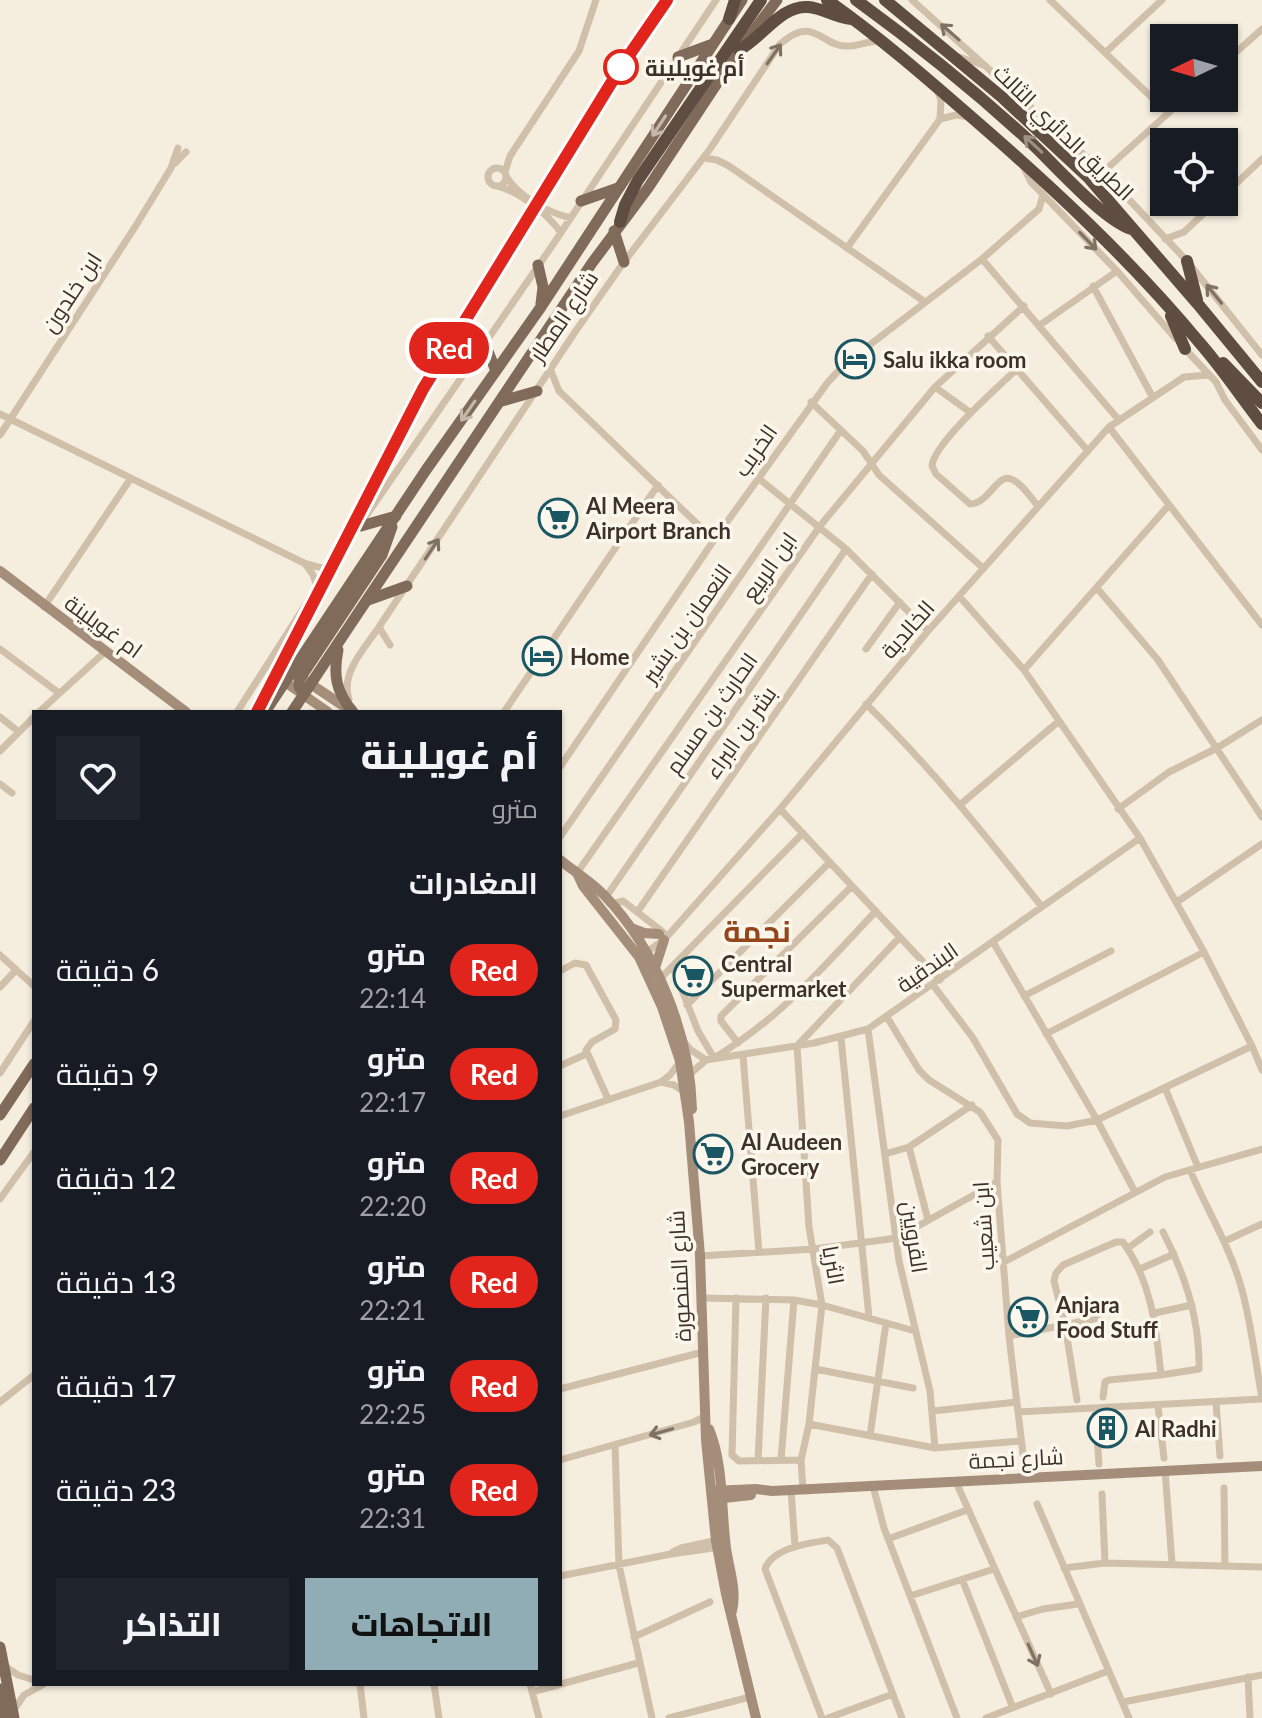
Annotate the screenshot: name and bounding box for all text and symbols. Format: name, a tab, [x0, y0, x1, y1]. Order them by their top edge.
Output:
one-way arrow	[941, 23, 961, 41]
north arrow	[1150, 24, 1238, 112]
map controls	[1150, 24, 1238, 216]
one-way arrow	[766, 43, 782, 65]
marker: أم غويلينة	[604, 50, 638, 84]
place label: أم غويلينة	[645, 54, 744, 84]
street label: الطريق الدائري الثالث	[986, 58, 1140, 209]
one-way arrow	[651, 114, 668, 136]
button: locate	[1150, 128, 1238, 216]
one-way arrow	[1023, 135, 1043, 154]
one-way arrow	[1078, 231, 1097, 250]
street label: ابن خلدون	[35, 247, 108, 338]
street label: شارع المطار	[522, 265, 605, 369]
one-way arrow	[1205, 284, 1222, 305]
line badge: Red	[403, 322, 495, 374]
text: Red	[425, 331, 473, 365]
hotel icon: Salu ikka room	[834, 338, 876, 380]
place label: Salu ikka room	[883, 346, 1027, 373]
one-way arrow	[460, 400, 476, 422]
street label: الخريب	[727, 419, 783, 481]
place label: Al Meera Airport Branch	[585, 492, 731, 544]
supermarket icon: Al Meera Airport Branch	[537, 497, 579, 539]
street label: ابن الربيع	[736, 526, 804, 607]
one-way arrow	[423, 538, 440, 560]
street label: النعمان بن بشير	[634, 558, 738, 690]
street label: ام غويلينة	[58, 589, 148, 666]
street label: الخالدية	[874, 594, 940, 664]
hotel icon: Home	[521, 635, 563, 677]
place label: Home	[570, 643, 630, 670]
street label: الحارث بن مسلم	[659, 647, 765, 781]
street label: بشر بن البراء	[698, 681, 782, 784]
text: أم غويلينة	[361, 731, 538, 777]
button: heart	[56, 736, 140, 820]
text: مترو	[492, 792, 538, 824]
text: المغادرات	[409, 864, 538, 900]
district label: نجمة	[723, 912, 791, 949]
text: مترو	[367, 935, 426, 971]
street label: البندقية	[891, 936, 963, 998]
place label: Central Supermarket	[721, 950, 847, 1002]
text: 6 دقيقة	[56, 951, 159, 987]
text: Red	[470, 953, 518, 987]
supermarket icon: Central Supermarket	[672, 955, 714, 997]
text: 22:14	[359, 982, 426, 1014]
text: مترو	[367, 1039, 426, 1075]
text: 9 دقيقة	[56, 1055, 159, 1091]
text: Red	[470, 1057, 518, 1091]
text: 22:17	[359, 1086, 426, 1118]
place label: Al Audeen Grocery	[740, 1128, 842, 1180]
supermarket icon: Al Audeen Grocery	[692, 1133, 734, 1175]
text: مترو	[367, 1143, 426, 1179]
text: 12 دقيقة	[56, 1159, 177, 1195]
text: Red	[470, 1161, 518, 1195]
street label: ابن شعيب	[966, 1180, 1001, 1272]
text: 22:20	[359, 1190, 426, 1222]
street label: القرويين	[895, 1199, 934, 1275]
street label: شارع المنصورة	[662, 1209, 698, 1342]
street label: الثريا	[817, 1243, 851, 1287]
text: مترو	[367, 1247, 426, 1283]
text: 13 دقيقة	[56, 1263, 177, 1299]
text: Red	[470, 1265, 518, 1299]
place label: Anjara Food Stuff	[1055, 1291, 1158, 1343]
text: 22:21	[359, 1294, 426, 1326]
supermarket icon: Anjara Food Stuff	[1007, 1296, 1049, 1338]
text: مترو	[367, 1351, 426, 1387]
text: 17 دقيقة	[56, 1367, 177, 1403]
text: Red	[470, 1369, 518, 1403]
text: 22:25	[359, 1398, 426, 1430]
building icon: Al Radhi	[1086, 1407, 1128, 1449]
place label: Al Radhi	[1134, 1415, 1217, 1442]
one-way arrow	[649, 1425, 674, 1440]
street label: شارع نجمة	[968, 1442, 1064, 1476]
text: مترو	[367, 1455, 426, 1491]
text: 23 دقيقة	[56, 1471, 177, 1507]
text: Red	[470, 1473, 518, 1507]
text: 22:31	[359, 1502, 426, 1534]
button: التذاكر	[56, 1578, 289, 1670]
button: الاتجاهات	[305, 1578, 538, 1670]
one-way arrow	[1026, 1643, 1041, 1667]

